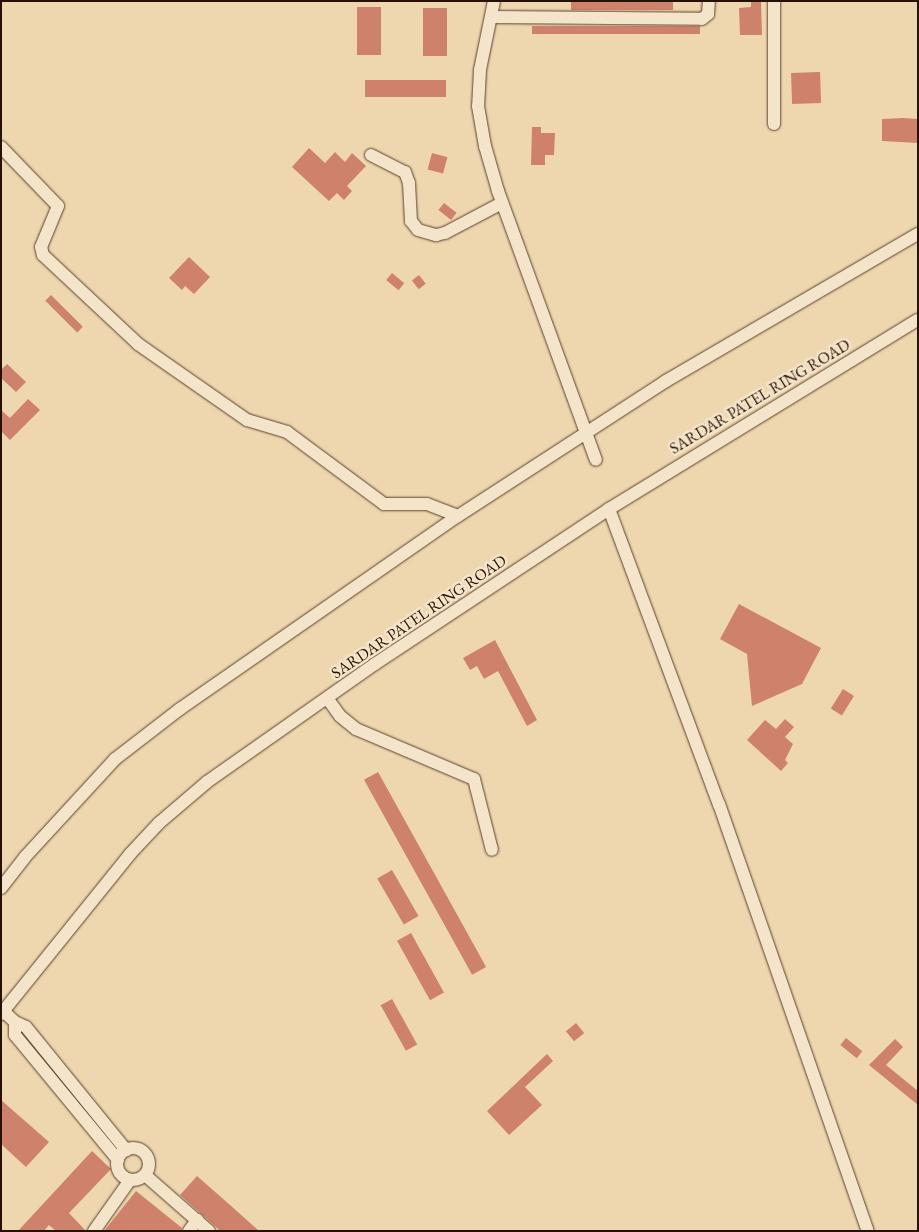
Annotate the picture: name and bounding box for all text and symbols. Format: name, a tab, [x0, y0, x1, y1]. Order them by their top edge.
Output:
street label: SARDAR PATEL RING ROAD	[666, 335, 854, 459]
street label: SARDAR PATEL RING ROAD	[328, 551, 510, 683]

